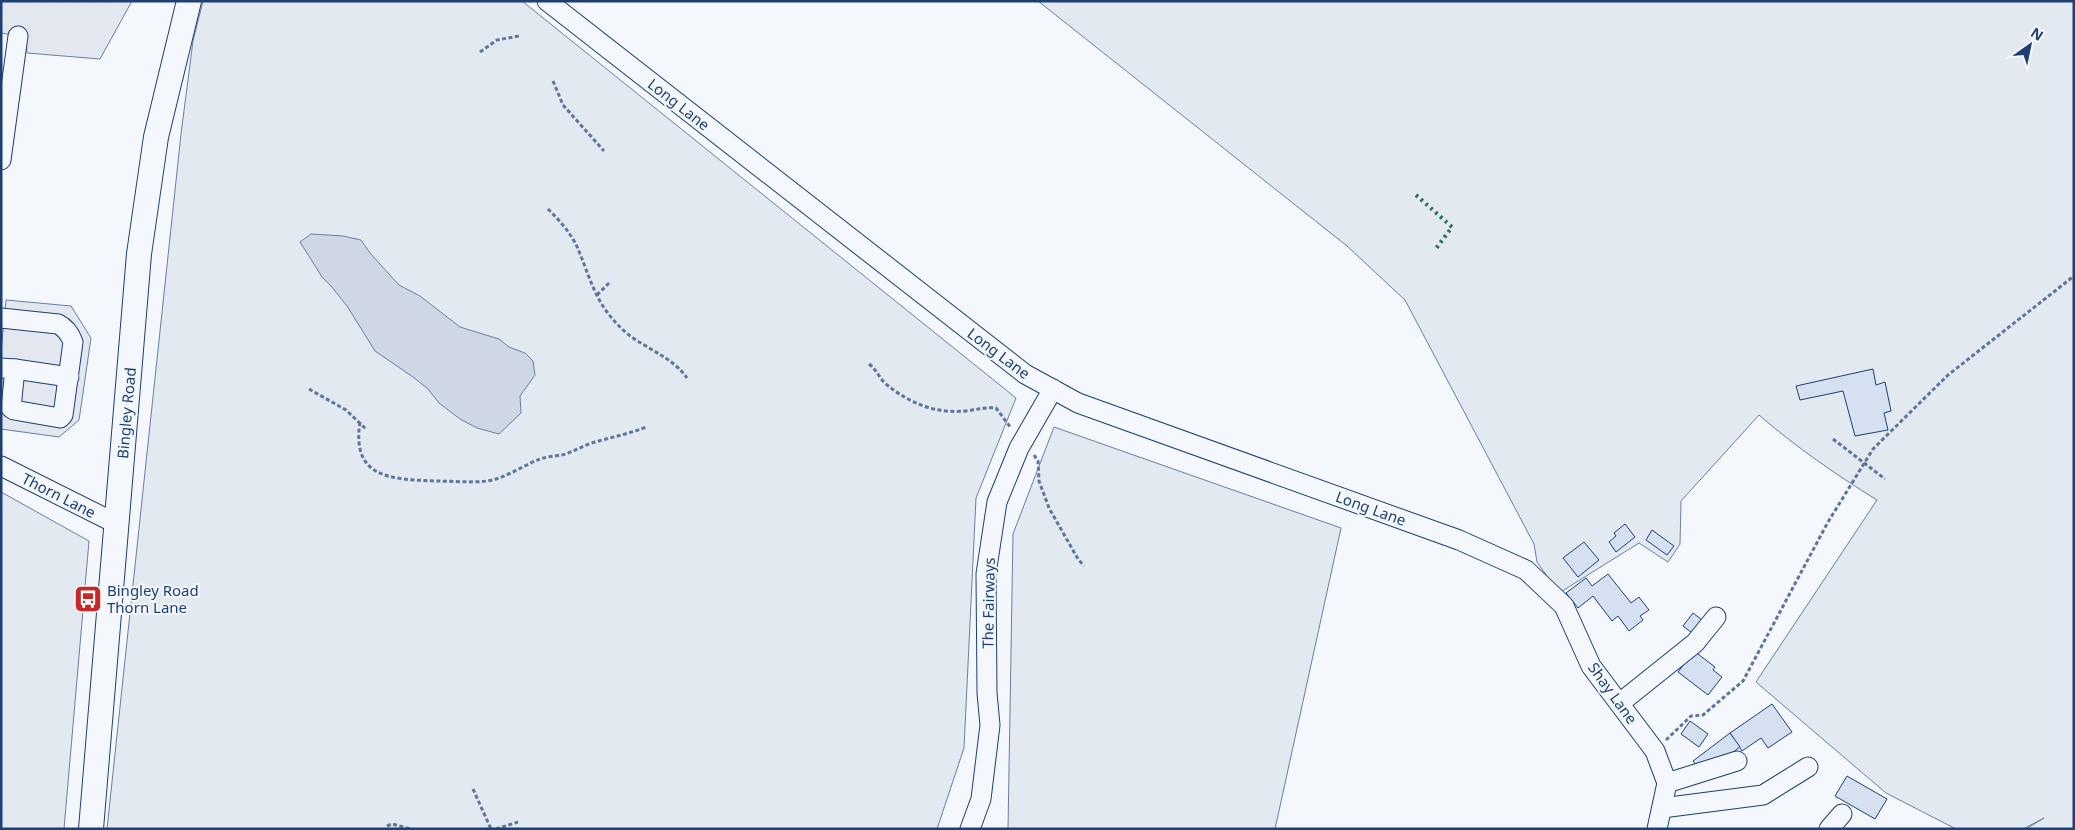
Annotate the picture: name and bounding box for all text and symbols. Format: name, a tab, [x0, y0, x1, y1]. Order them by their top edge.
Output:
north arrow	[2005, 20, 2055, 70]
text: N	[2027, 23, 2047, 45]
street label: Long Lane	[644, 74, 714, 134]
street label: Long Lane	[964, 323, 1034, 383]
street label: Bingley Road	[112, 366, 140, 460]
street label: Thorn Lane	[19, 468, 99, 522]
street label: Long Lane	[1333, 486, 1409, 530]
street label: The Fairways	[977, 557, 999, 649]
place label: Bingley Road Thorn Lane	[107, 580, 199, 617]
bus stop icon: Bingley Road Thorn Lane	[73, 584, 103, 614]
street label: Shay Lane	[1584, 658, 1642, 728]

